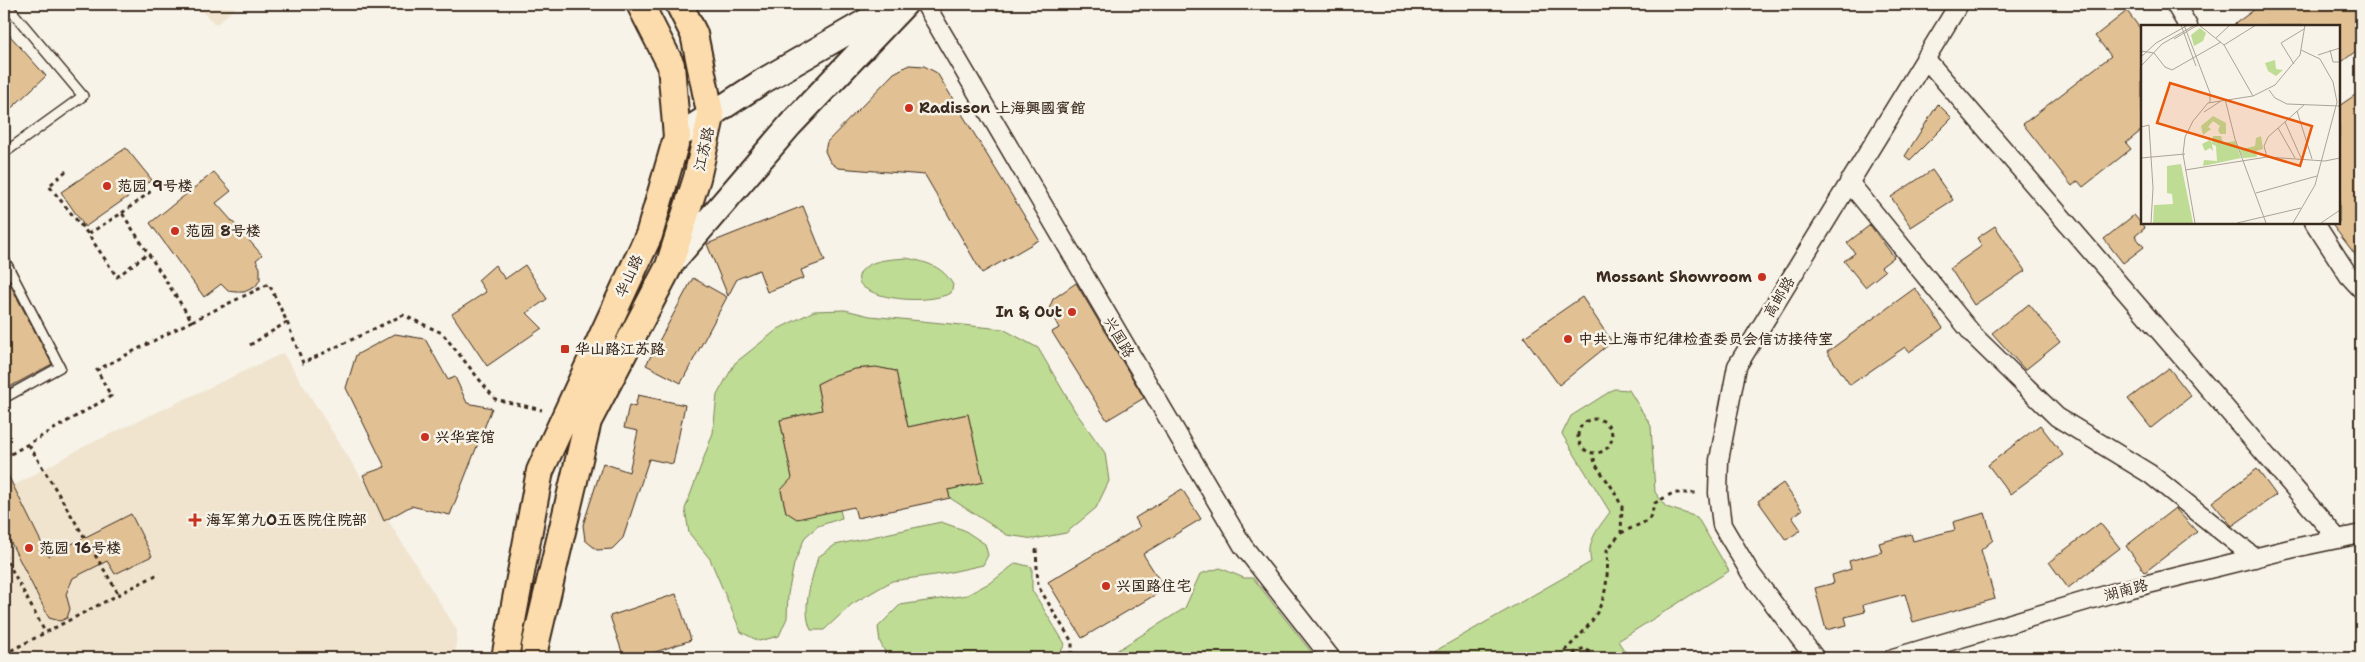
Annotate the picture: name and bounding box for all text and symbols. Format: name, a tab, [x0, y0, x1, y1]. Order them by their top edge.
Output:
inset map	[2141, 25, 2340, 224]
place label: Radisson 上海興國賓館	[919, 98, 1086, 118]
marker: Radisson 上海興國賓館	[903, 102, 915, 114]
street label: 江苏路	[689, 125, 719, 173]
place label: 范园 9号楼	[117, 176, 193, 196]
marker: 范园 9号楼	[101, 180, 113, 192]
place label: 范园 8号楼	[185, 221, 261, 241]
marker: 范园 8号楼	[169, 225, 181, 237]
street label: 华山路	[610, 251, 648, 301]
place label: Mossant Showroom	[1596, 267, 1752, 287]
marker: Mossant Showroom	[1756, 271, 1768, 283]
street label: 高邮路	[1759, 273, 1799, 321]
place label: In & Out	[995, 302, 1062, 322]
marker: In & Out	[1066, 306, 1078, 318]
street label: 兴国路	[1099, 313, 1139, 361]
place label: 中共上海市纪律检查委员会信访接待室	[1578, 329, 1833, 349]
marker: 中共上海市纪律检查委员会信访接待室	[1562, 333, 1574, 345]
place label: 华山路江苏路	[575, 339, 665, 359]
marker: 华山路江苏路	[559, 343, 571, 355]
place label: 兴华宾馆	[435, 427, 495, 447]
marker: 兴华宾馆	[419, 431, 431, 443]
place label: 海军第九O五医院住院部	[206, 510, 367, 530]
marker: 海军第九O五医院住院部	[188, 513, 202, 527]
place label: 范园 16号楼	[39, 538, 121, 558]
marker: 范园 16号楼	[23, 542, 35, 554]
street label: 湖南路	[2102, 575, 2150, 605]
place label: 兴国路住宅	[1116, 576, 1191, 596]
marker: 兴国路住宅	[1100, 580, 1112, 592]

